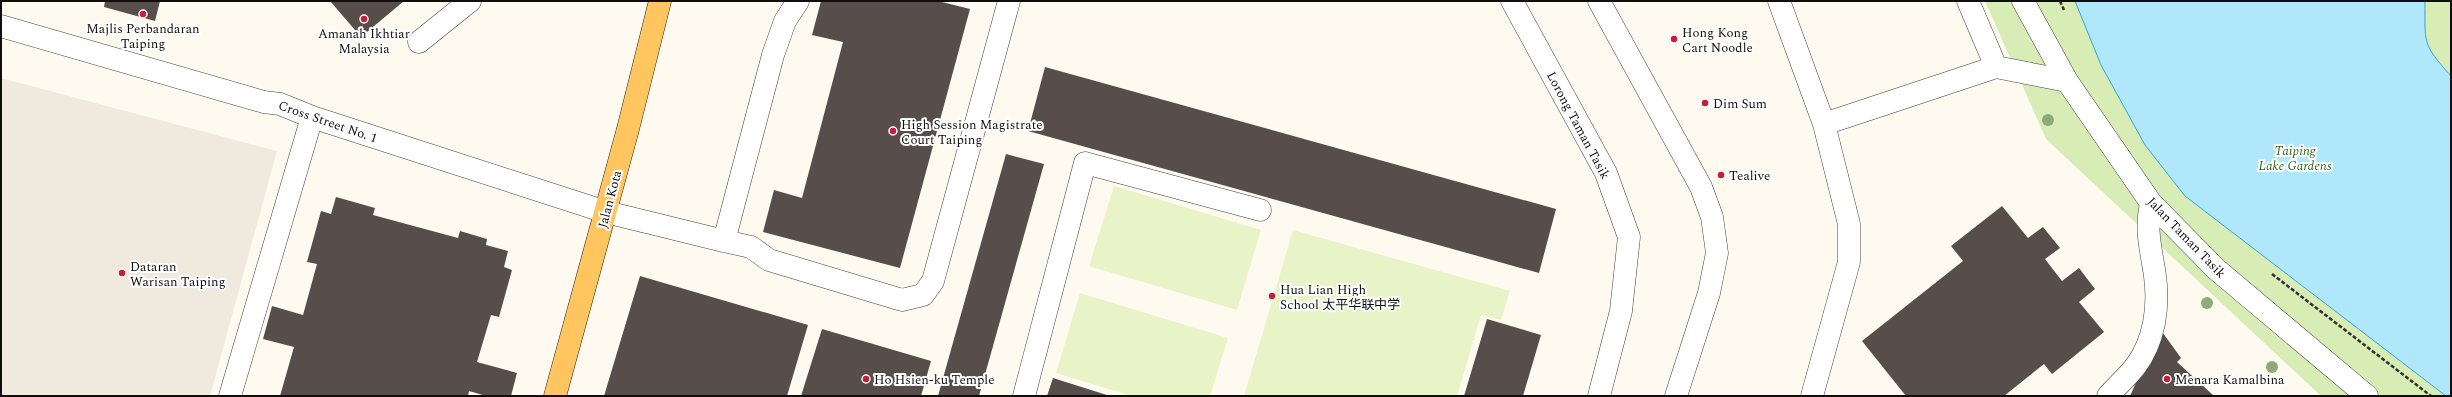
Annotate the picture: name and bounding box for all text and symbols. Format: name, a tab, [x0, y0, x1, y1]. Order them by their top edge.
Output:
marker: Majlis Perbandaran Taiping	[138, 9, 148, 19]
marker: Amanah Ikhtiar Malaysia	[359, 14, 369, 24]
place label: Majlis Perbandaran Taiping	[86, 19, 200, 54]
place label: Hong Kong Cart Noodle	[1682, 23, 1753, 58]
place label: Amanah Ikhtiar Malaysia	[318, 24, 410, 59]
marker: Hong Kong Cart Noodle	[1669, 34, 1679, 44]
street label: Lorong Taman Tasik	[1541, 68, 1615, 183]
place label: Dim Sum	[1713, 94, 1767, 114]
street label: Cross Street No. 1	[275, 96, 380, 148]
marker: Dim Sum	[1700, 98, 1710, 108]
place label: High Session Magistrate Court Taiping	[901, 115, 1043, 150]
marker: High Session Magistrate Court Taiping	[888, 126, 898, 136]
park label: Taiping Lake Gardens	[2258, 141, 2332, 176]
place label: Tealive	[1729, 166, 1770, 186]
street label: Jalan Kota	[593, 168, 627, 230]
marker: Tealive	[1716, 170, 1726, 180]
street label: Jalan Taman Tasik	[2142, 192, 2230, 283]
place label: Dataran Warisan Taiping	[130, 257, 226, 292]
marker: Dataran Warisan Taiping	[117, 268, 127, 278]
place label: Hua Lian High School 太平华联中学	[1280, 280, 1400, 315]
marker: Hua Lian High School 太平华联中学	[1267, 291, 1277, 301]
place label: Ho Hsien-ku Temple	[874, 370, 994, 390]
place label: Menara Kamalbina	[2175, 370, 2285, 390]
marker: Ho Hsien-ku Temple	[861, 374, 871, 384]
marker: Menara Kamalbina	[2162, 374, 2172, 384]

